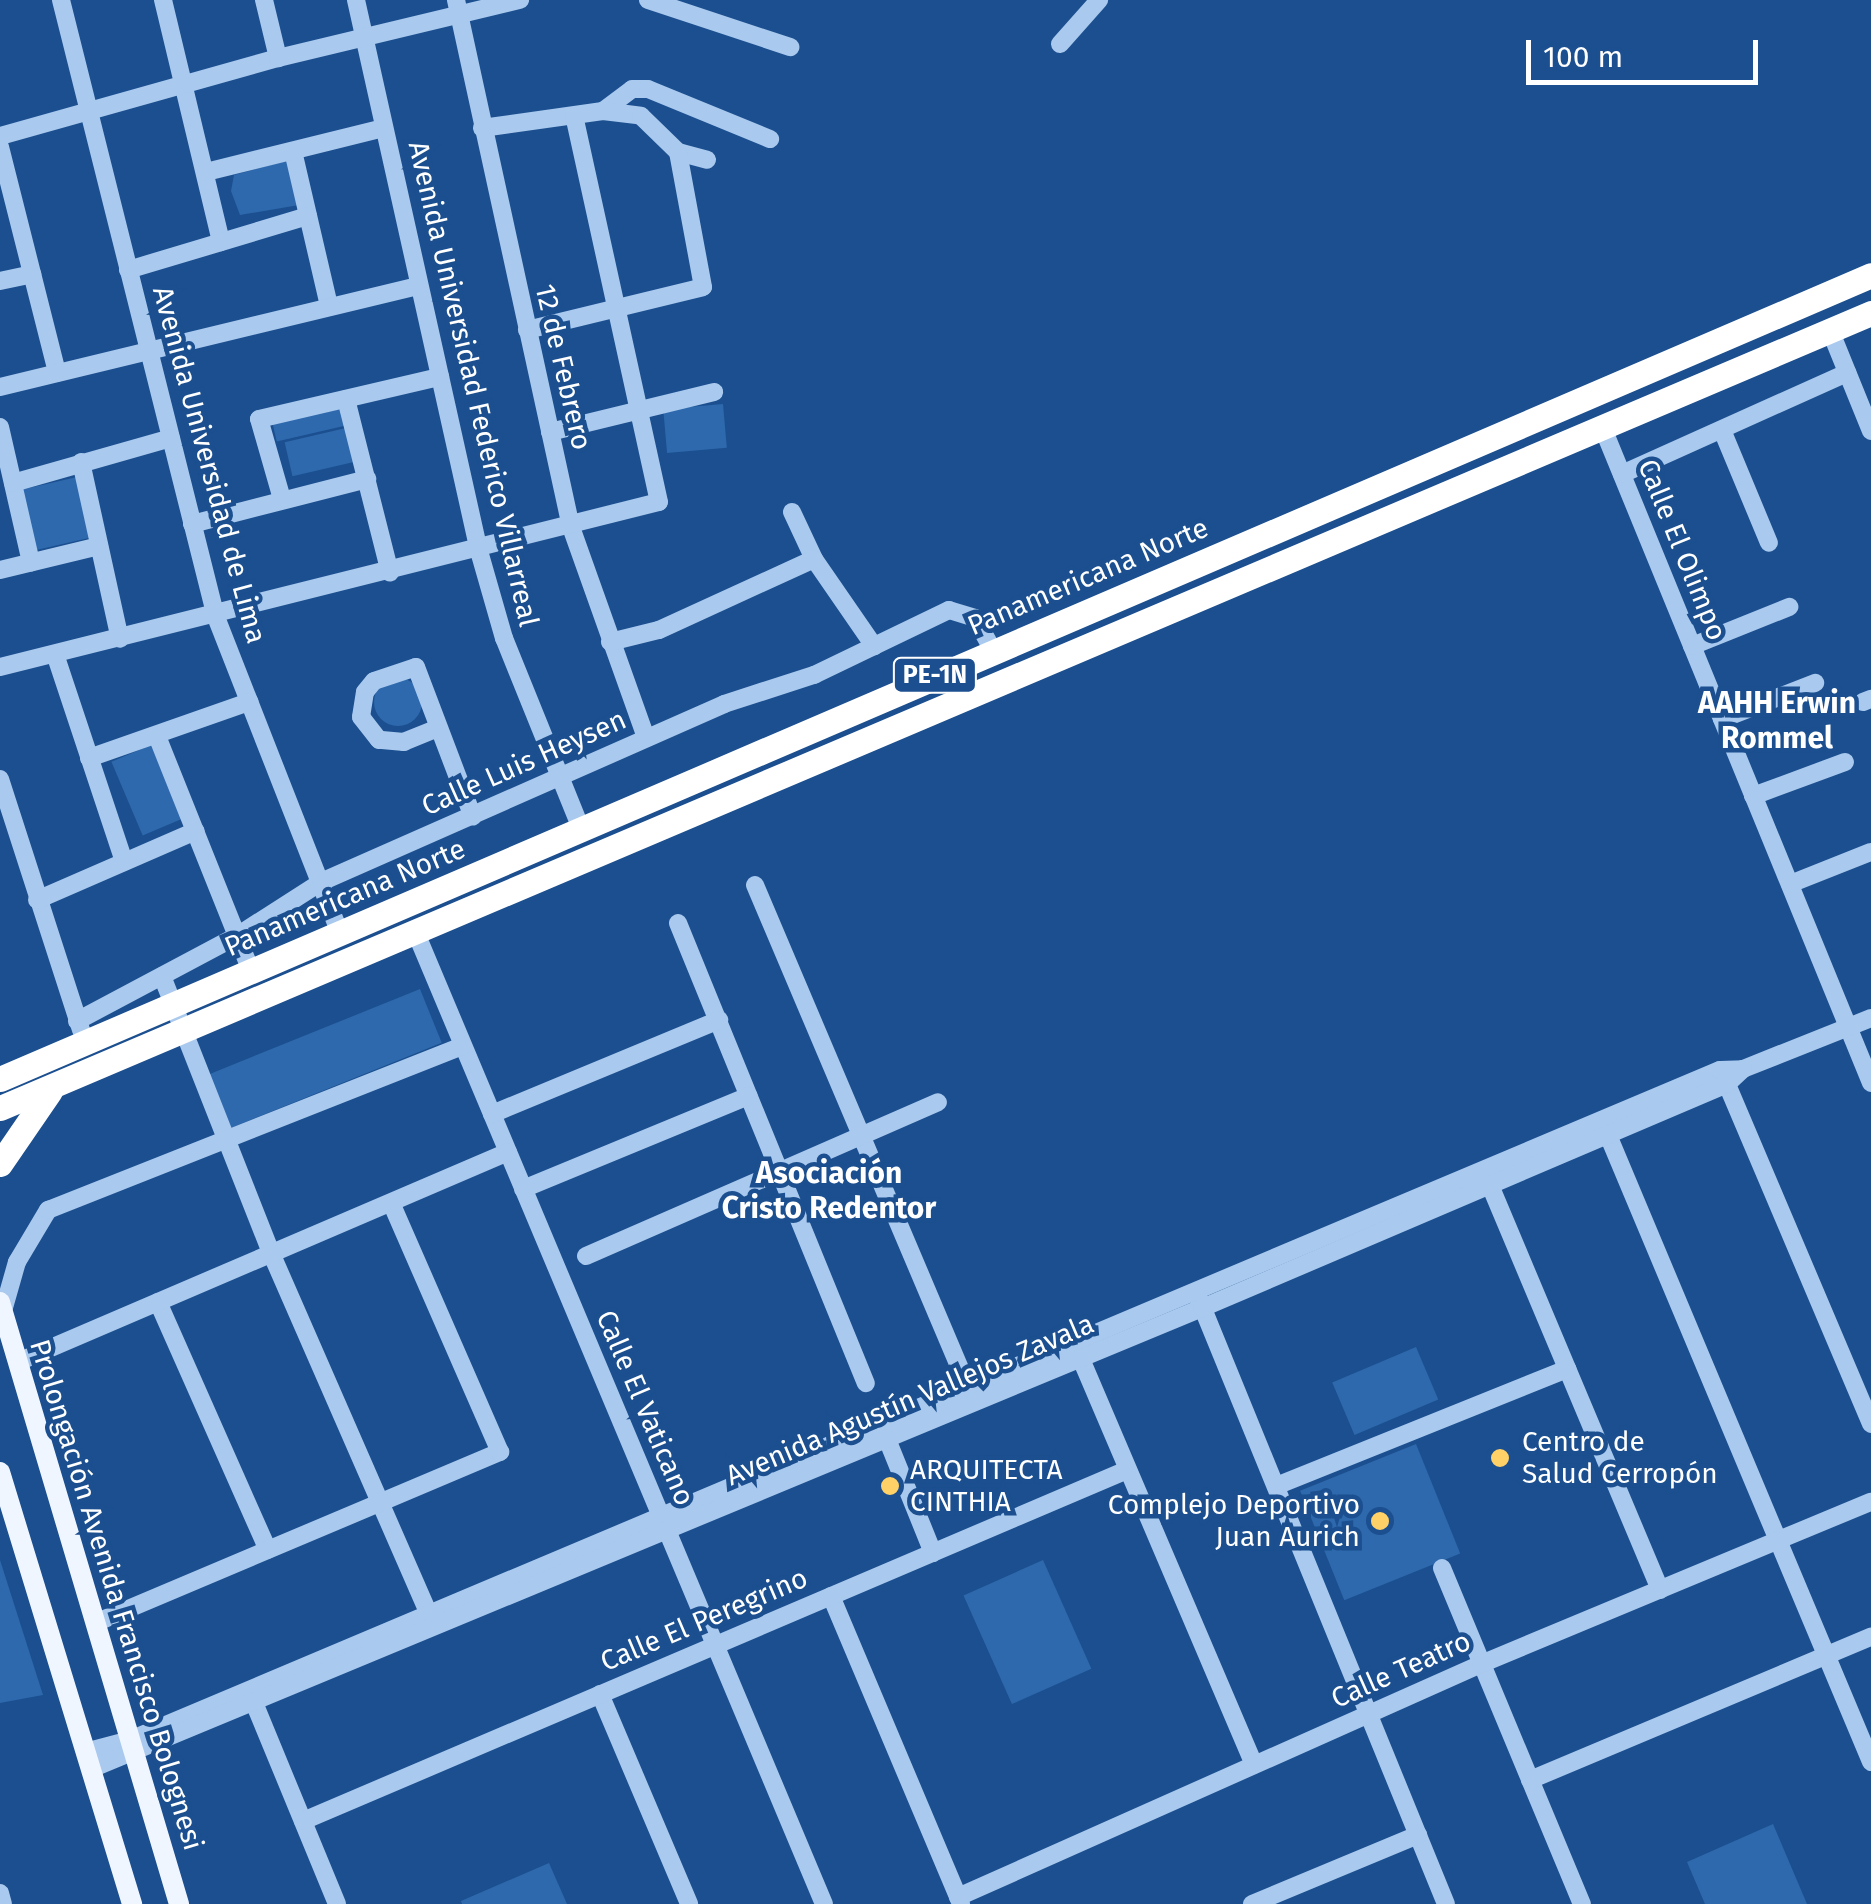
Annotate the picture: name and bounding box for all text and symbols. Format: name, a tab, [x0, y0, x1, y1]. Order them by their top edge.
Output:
scale bar	[1531, 20, 1764, 82]
text: 100 m	[1543, 39, 1623, 75]
street label: Avenida Universidad Federico Villarreal	[401, 138, 545, 630]
street label: 12 de Febrero	[528, 281, 598, 453]
street label: Avenida Universidad de Lima	[145, 283, 273, 647]
street label: Calle El Olimpo	[1630, 455, 1734, 645]
street label: Panamericana Norte	[963, 511, 1213, 643]
road number: PE-1N	[892, 655, 978, 695]
district label: AAHH Erwin Rommel	[1698, 685, 1856, 756]
street label: Calle Luis Heysen	[417, 703, 631, 823]
street label: Panamericana Norte	[220, 832, 470, 964]
district label: Asociación Cristo Redentor	[722, 1155, 936, 1226]
street label: Calle El Vaticano	[589, 1305, 701, 1511]
street label: Avenida Agustín Vallejos Zavala	[721, 1307, 1099, 1493]
street label: Prolongación Avenida Francisco Bolognesi	[22, 1336, 210, 1854]
place label: Centro de Salud Cerropón	[1522, 1425, 1718, 1491]
marker: Centro de Salud Cerropón	[1487, 1445, 1513, 1471]
place label: ARQUITECTA CINTHIA	[910, 1453, 1063, 1519]
marker: ARQUITECTA CINTHIA	[879, 1475, 901, 1497]
place label: Complejo Deportivo Juan Aurich	[1108, 1488, 1360, 1554]
marker: Complejo Deportivo Juan Aurich	[1369, 1510, 1391, 1532]
street label: Calle El Peregrino	[595, 1561, 813, 1679]
street label: Calle Teatro	[1326, 1624, 1476, 1716]

